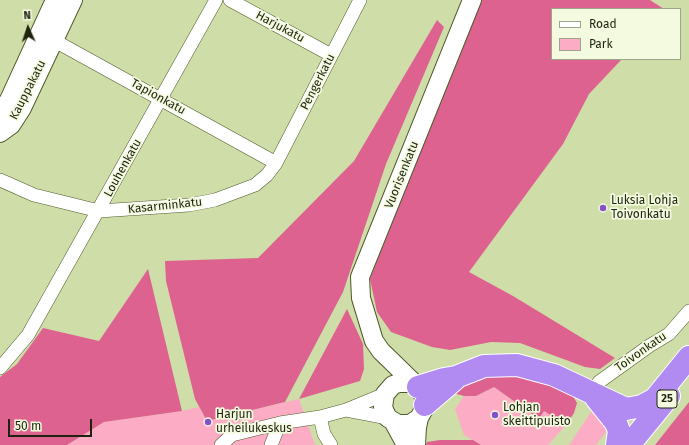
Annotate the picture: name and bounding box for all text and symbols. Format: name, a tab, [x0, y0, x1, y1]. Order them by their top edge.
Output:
north arrow	[8, 8, 48, 48]
street label: Harjukatu	[253, 8, 307, 46]
legend	[551, 8, 681, 60]
text: N	[23, 9, 31, 22]
text: Road	[589, 17, 617, 31]
text: Park	[589, 37, 613, 51]
street label: Pengerkatu	[298, 51, 338, 113]
street label: Kauppakatu	[7, 58, 49, 122]
street label: Tapionkatu	[128, 76, 188, 118]
street label: Louhenkatu	[101, 136, 145, 200]
street label: Vuorisenkatu	[382, 139, 422, 211]
place label: Luksia Lohja Toivonkatu	[611, 194, 678, 222]
street label: Kasarminkatu	[127, 195, 203, 217]
marker: Luksia Lohja Toivonkatu	[598, 203, 608, 213]
street label: Toivonkatu	[612, 329, 670, 375]
road number: 25	[657, 390, 677, 408]
place label: Lohjan skeittipuisto	[503, 401, 571, 429]
place label: Harjun urheilukeskus	[216, 408, 292, 436]
marker: Lohjan skeittipuisto	[490, 410, 500, 420]
scale bar	[10, 411, 94, 437]
marker: Harjun urheilukeskus	[203, 417, 213, 427]
text: 50 m	[15, 419, 41, 433]

